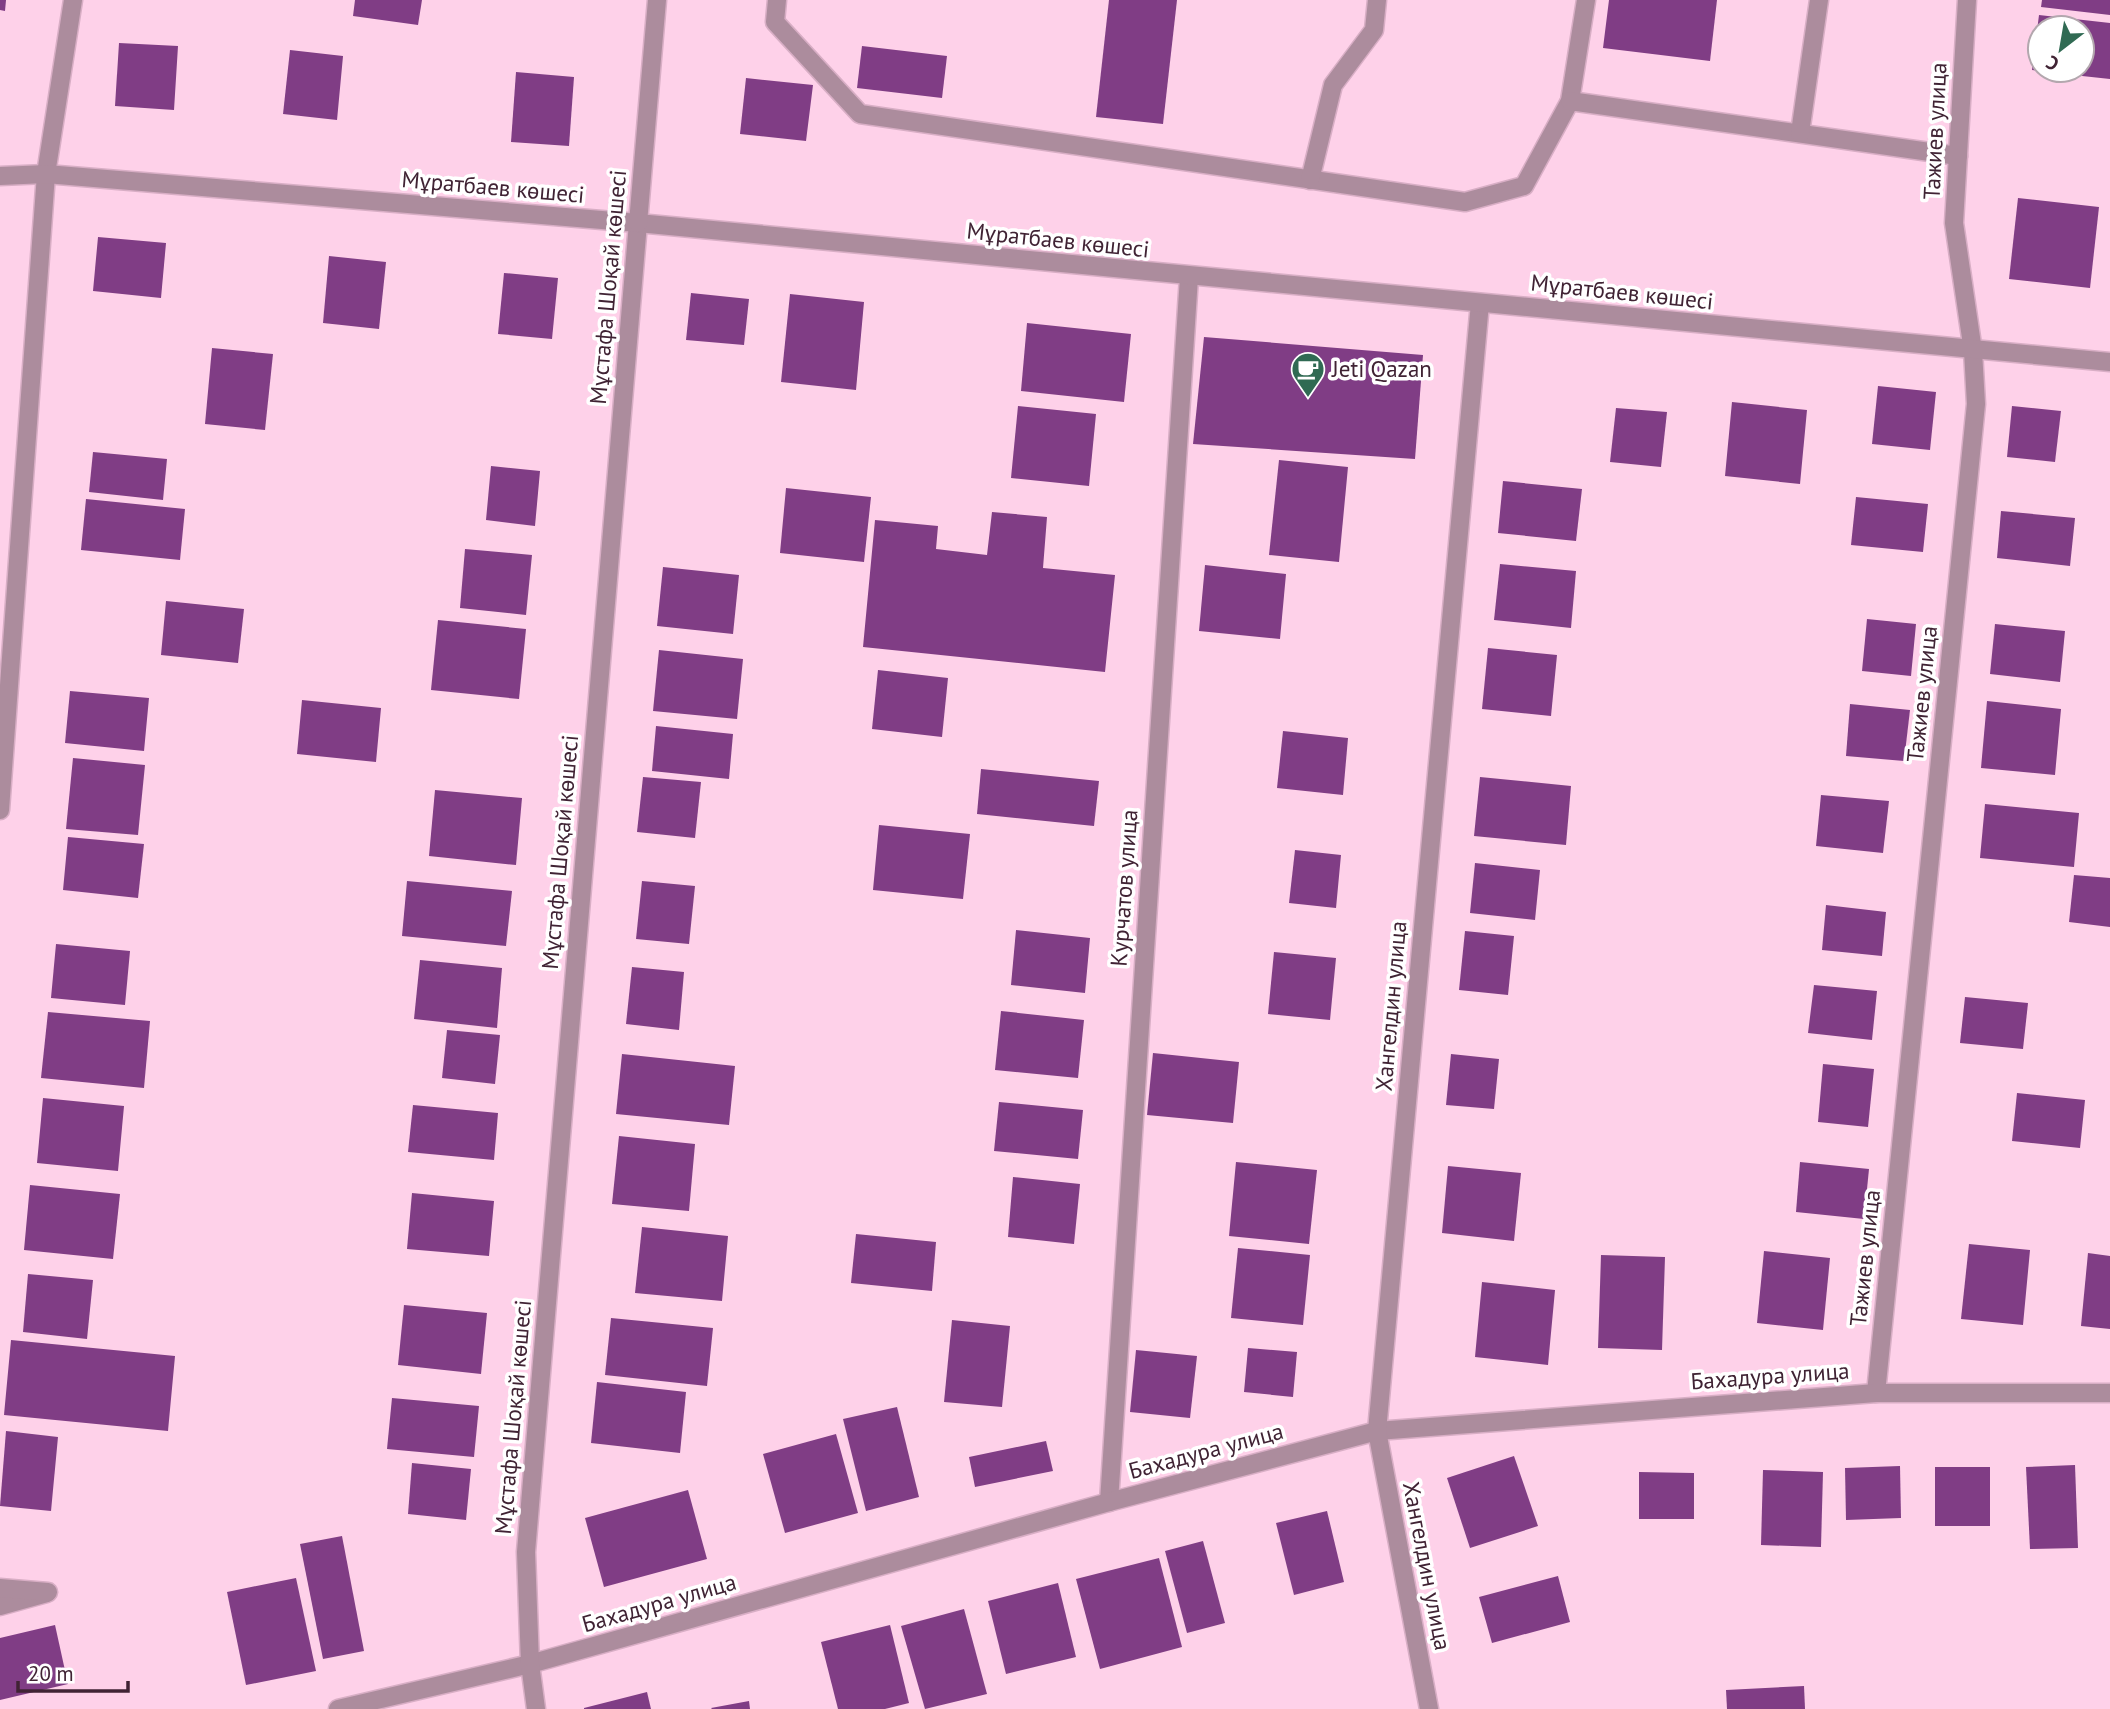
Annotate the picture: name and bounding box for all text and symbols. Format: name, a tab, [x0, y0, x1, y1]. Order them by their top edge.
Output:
north arrow	[2026, 14, 2096, 84]
text: С	[2041, 50, 2063, 77]
street label: Тажиев улица	[1916, 62, 1953, 200]
street label: Мұратбаев көшесі	[400, 164, 586, 209]
street label: Мұстафа Шоқай көшесі	[583, 168, 632, 405]
street label: Мұратбаев көшесі	[965, 215, 1151, 264]
street label: Мұратбаев көшесі	[1529, 267, 1715, 316]
cafe icon: Jeti Qazan	[1289, 350, 1327, 399]
place label: Jeti Qazan	[1331, 354, 1432, 383]
street label: Тажиев улица	[1900, 624, 1943, 764]
street label: Мұстафа Шоқай көшесі	[535, 733, 584, 970]
street label: Курчатов улица	[1104, 809, 1143, 967]
street label: Хангелдин улица	[1369, 920, 1412, 1092]
street label: Тажиев улица	[1843, 1188, 1886, 1328]
street label: Мұстафа Шоқай көшесі	[488, 1298, 537, 1535]
street label: Бахадура улица	[1690, 1355, 1850, 1396]
street label: Бахадура улица	[1125, 1416, 1286, 1485]
street label: Хангелдин улица	[1397, 1479, 1458, 1653]
street label: Бахадура улица	[578, 1567, 739, 1638]
scale bar	[18, 1650, 128, 1694]
text: 20 m	[28, 1660, 74, 1687]

